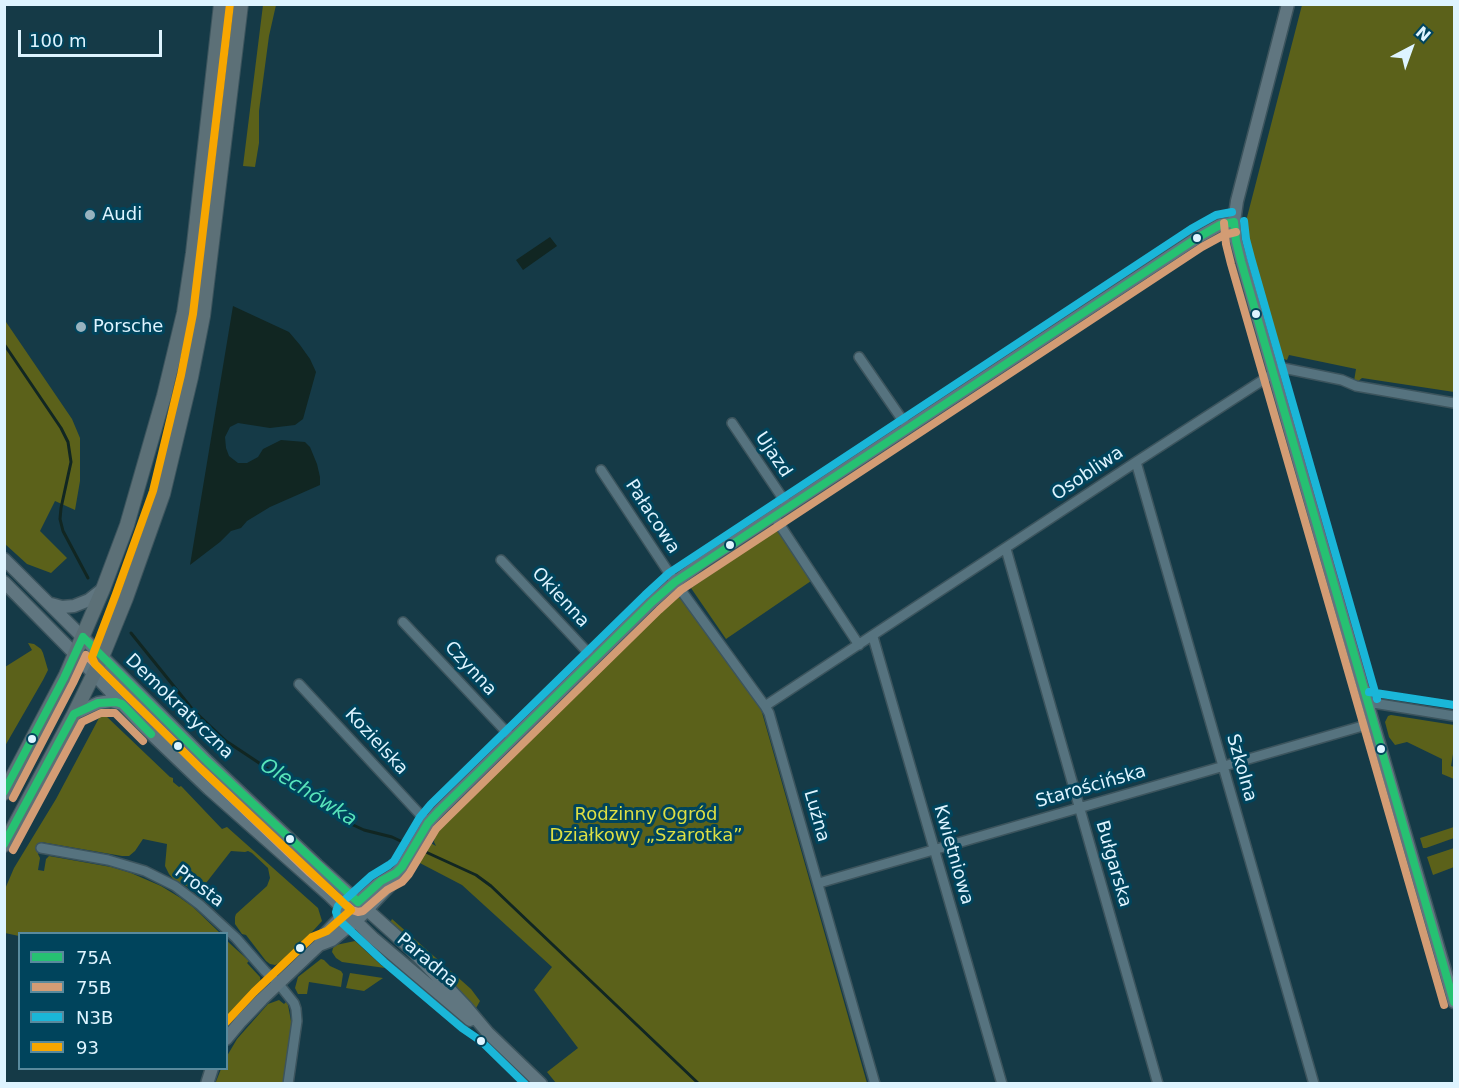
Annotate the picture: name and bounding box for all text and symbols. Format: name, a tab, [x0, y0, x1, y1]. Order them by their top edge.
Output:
scale bar	[21, 18, 165, 56]
north arrow	[1381, 18, 1441, 78]
text: N	[1412, 22, 1434, 46]
text: 100 m	[29, 30, 87, 51]
place label: Audi	[102, 204, 142, 226]
marker: Audi	[83, 208, 97, 222]
unlabelled marker	[1191, 232, 1203, 244]
unlabelled marker	[1250, 308, 1262, 320]
place label: Porsche	[93, 316, 163, 338]
marker: Porsche	[74, 320, 88, 334]
street label: Ujazd	[750, 428, 796, 482]
street label: Osobliwa	[1048, 442, 1128, 506]
street label: Pałacowa	[620, 476, 684, 558]
unlabelled marker	[724, 539, 736, 551]
street label: Okienna	[527, 563, 593, 633]
street label: Czynna	[439, 637, 501, 701]
street label: Demokratyczna	[120, 650, 238, 764]
street label: Kozielska	[340, 704, 412, 780]
street label: Szkolna	[1221, 732, 1261, 804]
unlabelled marker	[26, 733, 38, 745]
unlabelled marker	[172, 740, 184, 752]
unlabelled marker	[1375, 743, 1387, 755]
water label: Olechówka	[255, 754, 361, 832]
street label: Starościńska	[1033, 761, 1149, 813]
street label: Luźna	[798, 788, 834, 844]
street label: Kwietniowa	[928, 803, 978, 907]
park label: Rodzinny Ogród Działkowy „Szarotka”	[549, 804, 743, 846]
street label: Bułgarska	[1090, 818, 1136, 910]
unlabelled marker	[284, 833, 296, 845]
street label: Prosta	[170, 862, 228, 912]
street label: Paradna	[392, 929, 462, 993]
legend	[18, 932, 228, 1070]
unlabelled marker	[294, 942, 306, 954]
text: 75A	[76, 947, 111, 968]
text: 75B	[76, 977, 111, 998]
text: N3B	[76, 1007, 113, 1028]
unlabelled marker	[475, 1035, 487, 1047]
text: 93	[76, 1037, 99, 1058]

